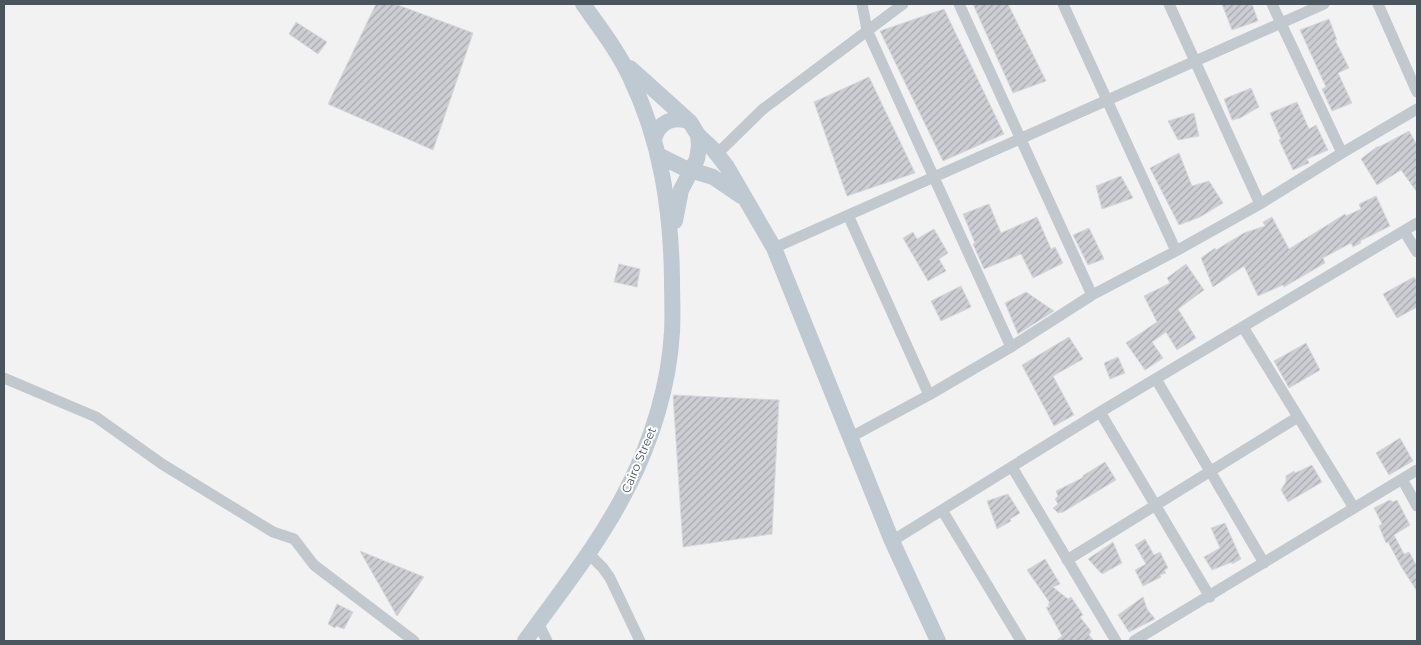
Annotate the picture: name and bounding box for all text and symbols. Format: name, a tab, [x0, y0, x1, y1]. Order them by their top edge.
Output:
street label: Cairo Street	[618, 424, 659, 495]

